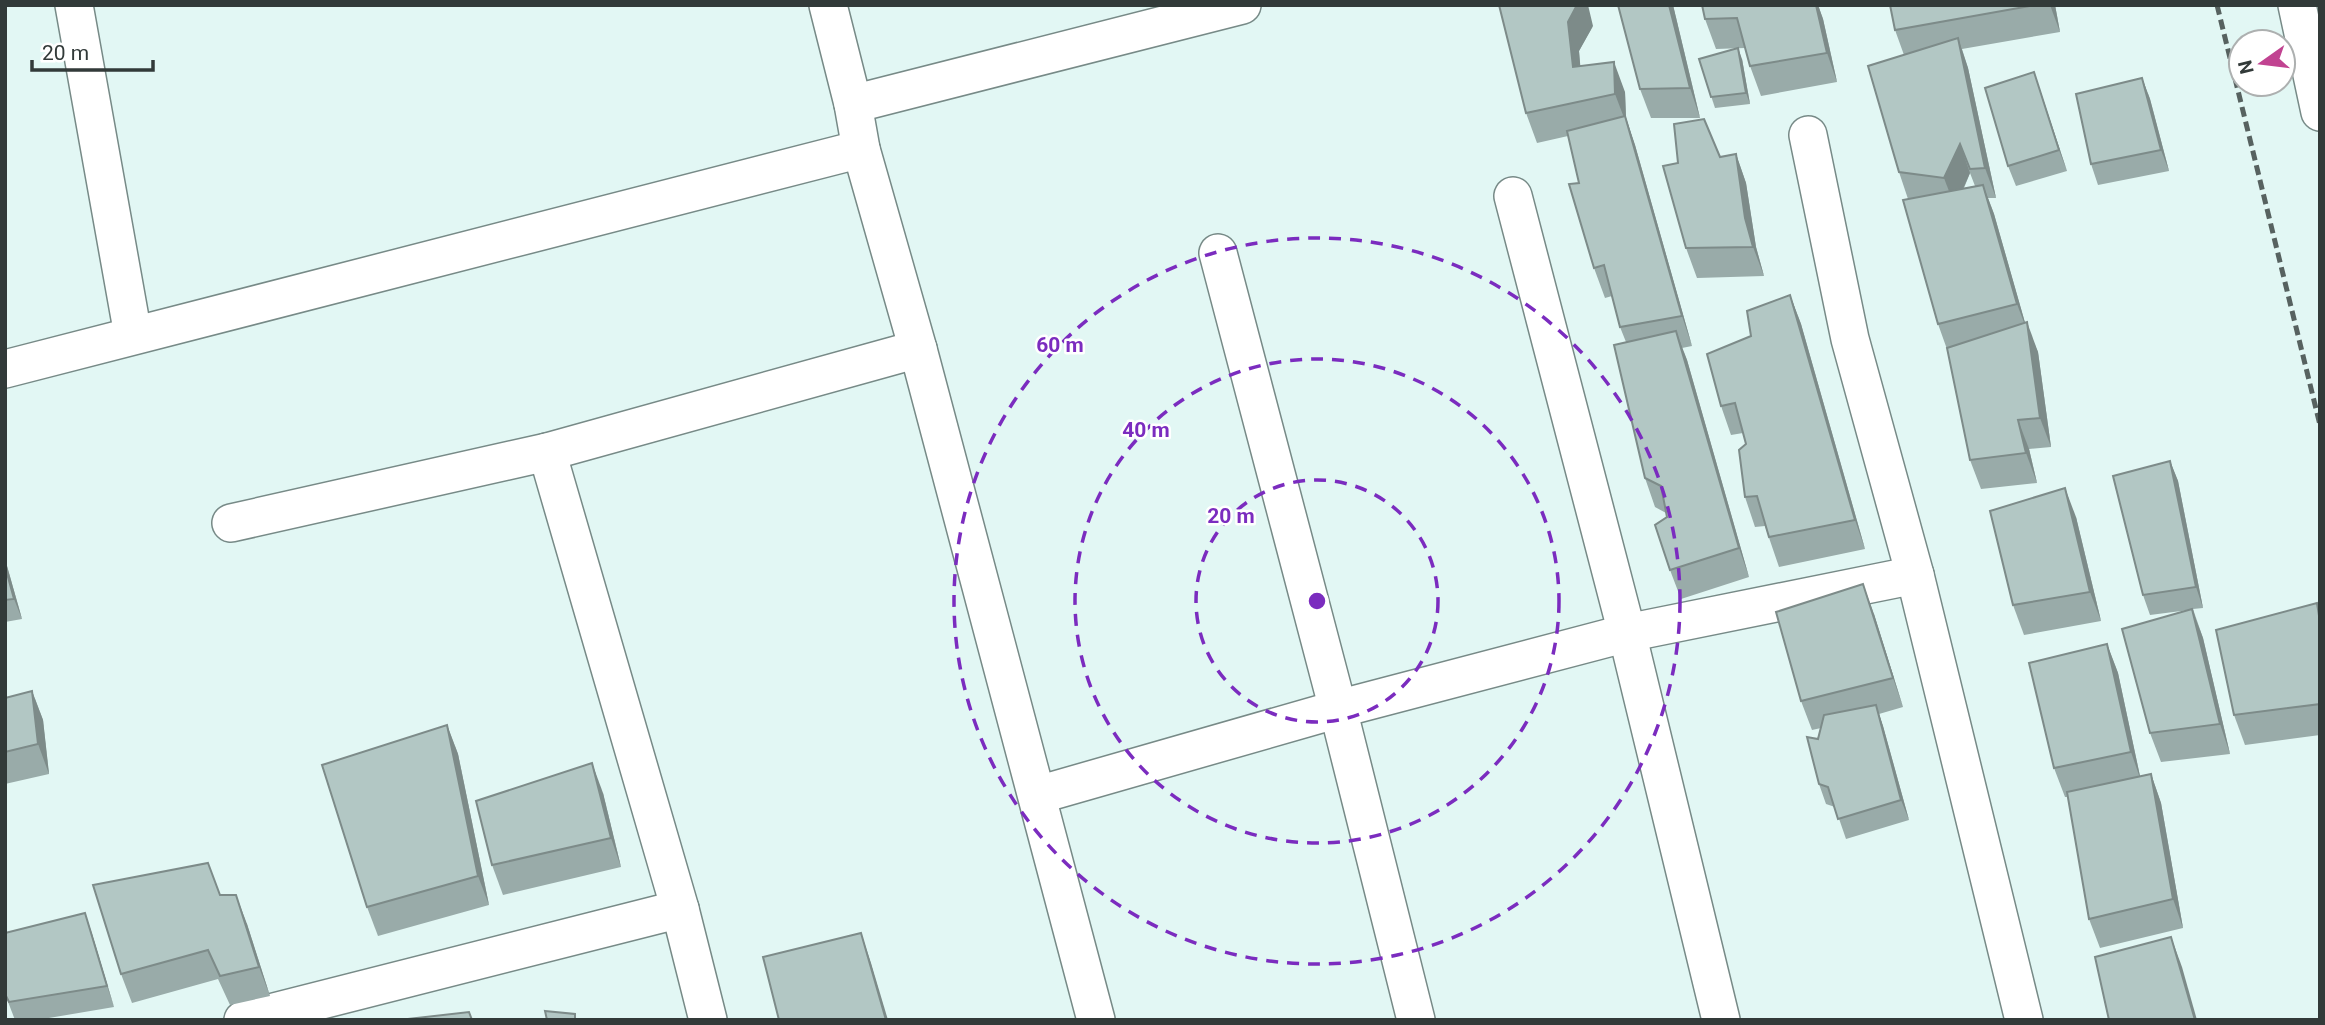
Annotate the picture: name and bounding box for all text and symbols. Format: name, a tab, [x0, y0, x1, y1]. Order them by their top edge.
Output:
scale bar	[32, 28, 152, 72]
north arrow	[2227, 28, 2297, 98]
text: 20 m	[42, 41, 89, 65]
text: N	[2233, 58, 2259, 76]
text: 60 m	[1036, 333, 1084, 357]
text: 40 m	[1122, 418, 1170, 442]
text: 20 m	[1207, 504, 1255, 528]
centre of rings	[1305, 589, 1329, 613]

